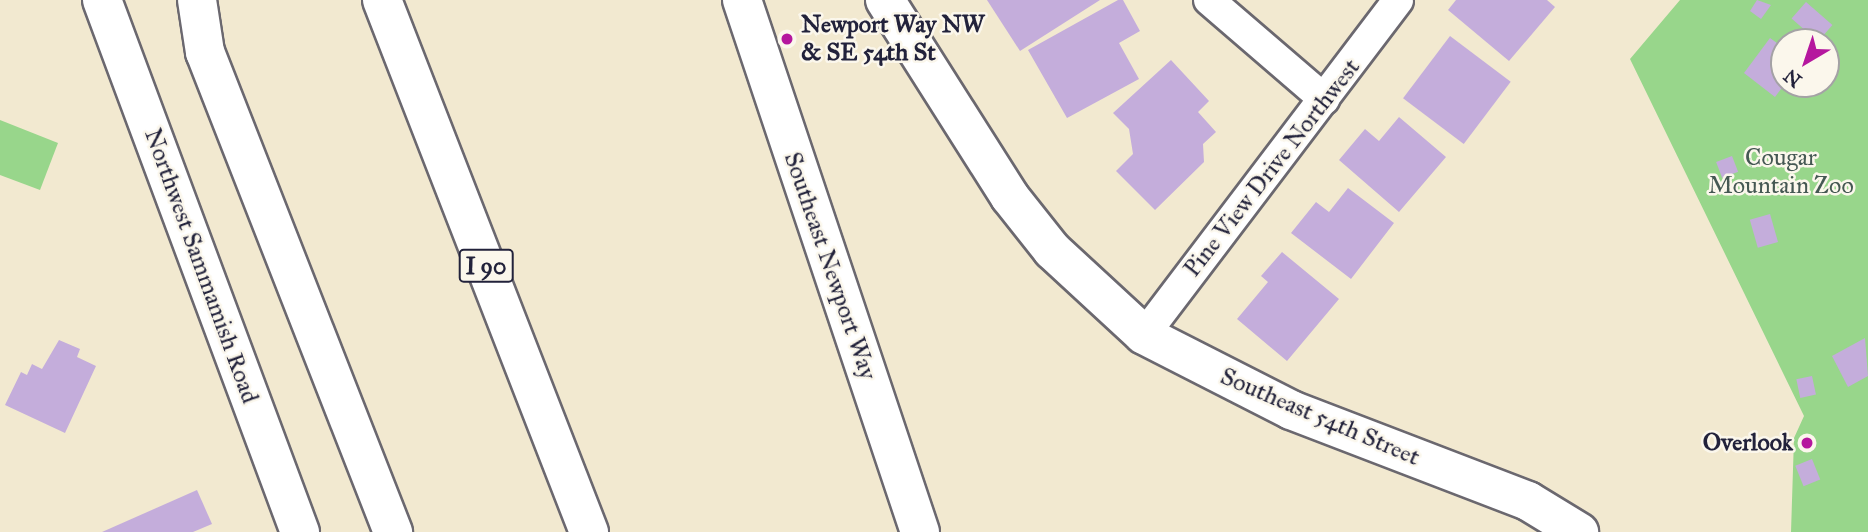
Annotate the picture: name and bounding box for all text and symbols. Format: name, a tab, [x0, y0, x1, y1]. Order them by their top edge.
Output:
place label: Newport Way NW & SE 54th St	[801, 11, 985, 67]
north arrow	[1770, 28, 1840, 98]
marker: Newport Way NW & SE 54th St	[779, 31, 795, 47]
street label: Pine View Drive Northwest	[1178, 53, 1366, 283]
text: N	[1779, 64, 1806, 92]
street label: Northwest Sammamish Road	[138, 125, 264, 407]
park label: Cougar Mountain Zoo	[1708, 144, 1854, 200]
street label: Southeast Newport Way	[778, 149, 882, 383]
road number: I 90	[458, 246, 514, 286]
street label: Southeast 54th Street	[1216, 362, 1424, 472]
place label: Overlook	[1703, 429, 1793, 457]
marker: Overlook	[1799, 435, 1815, 451]

